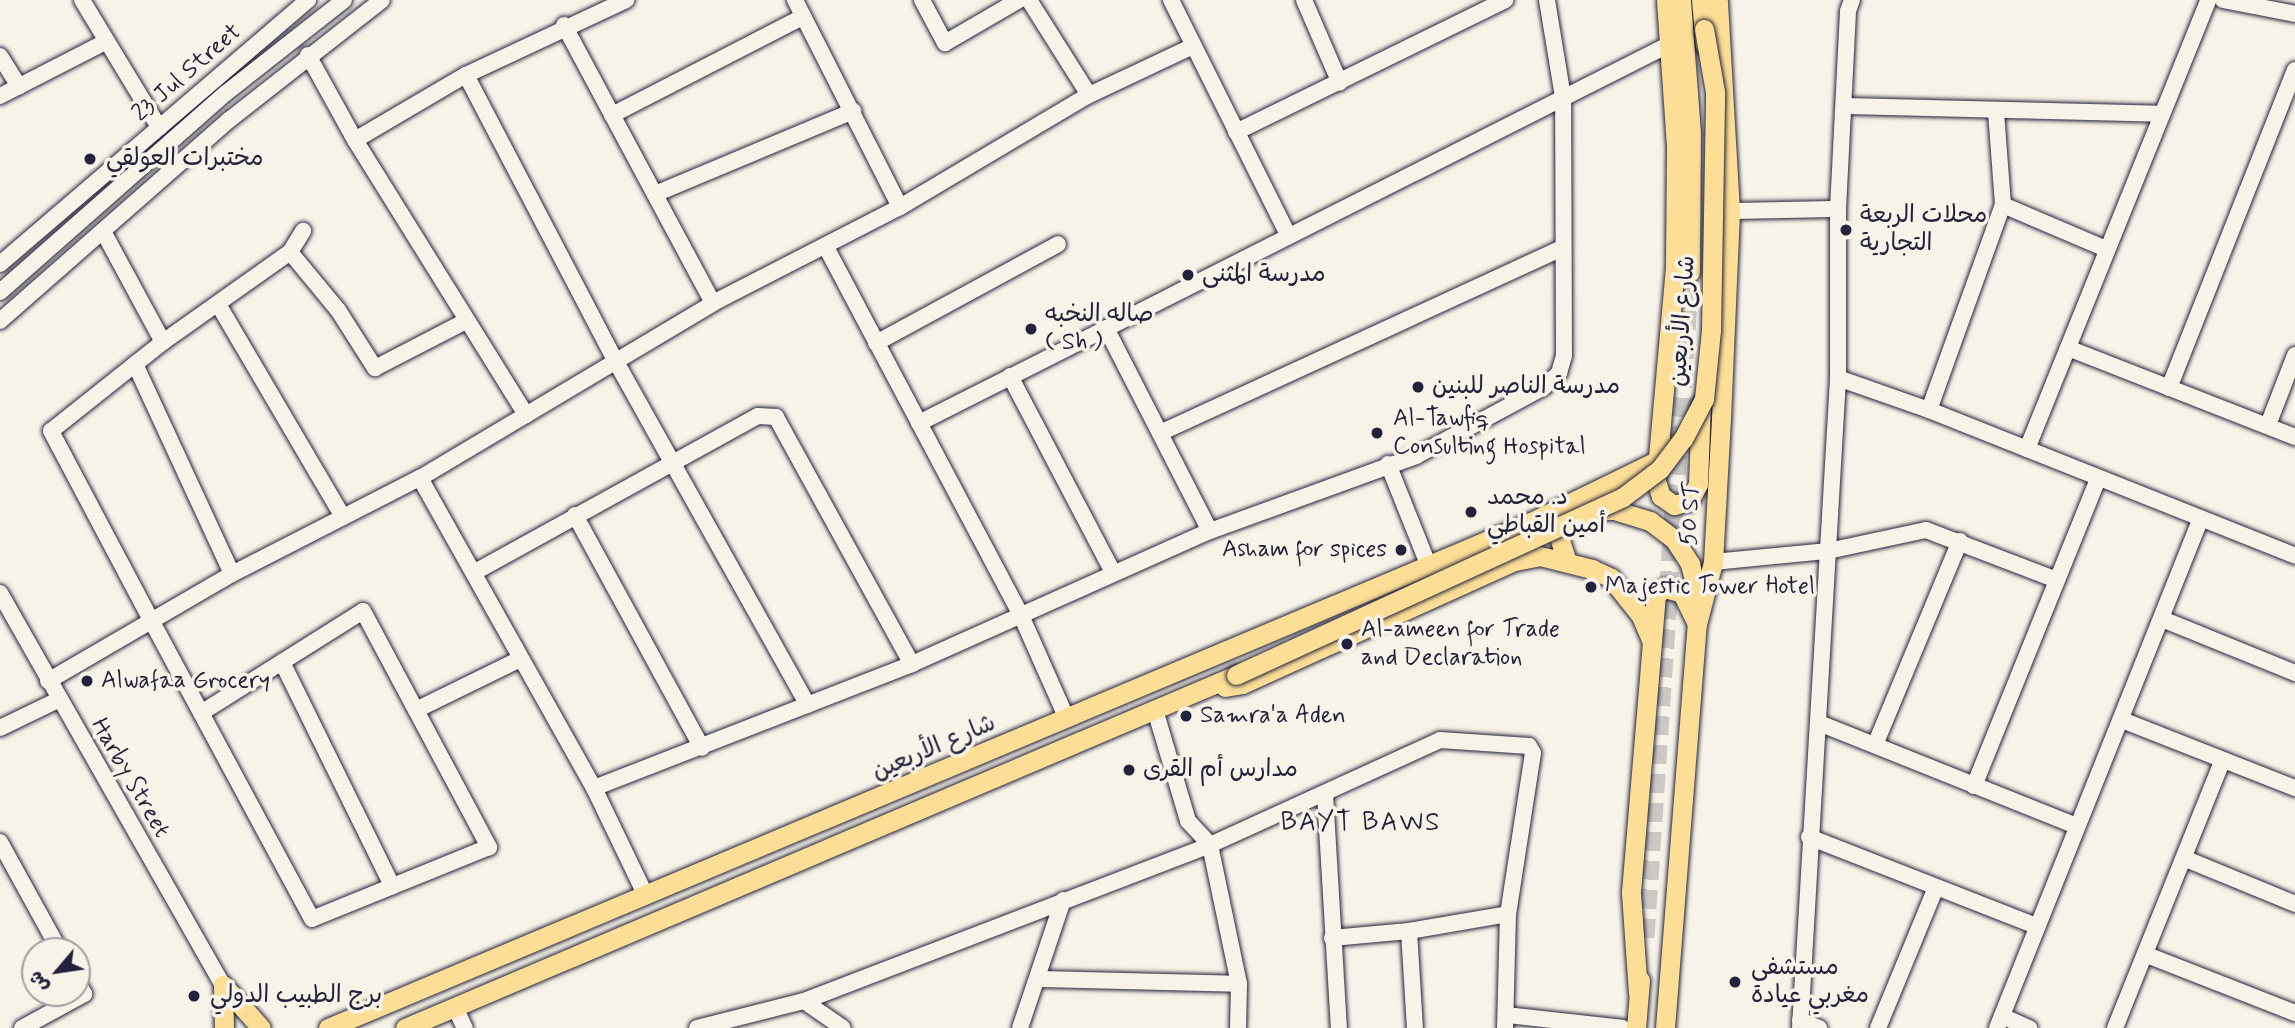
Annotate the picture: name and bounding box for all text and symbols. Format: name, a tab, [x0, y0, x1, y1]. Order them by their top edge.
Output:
street label: 23 Jul Street	[127, 18, 247, 128]
place label: مختبرات العولقي	[106, 145, 263, 173]
marker: مختبرات العولقي	[80, 149, 100, 169]
place label: محلات الربعة التجارية	[1860, 202, 1987, 258]
marker: محلات الربعة التجارية	[1838, 222, 1854, 238]
street label: شارع الأربعين	[1664, 254, 1702, 388]
place label: مدرسة المثنى	[1202, 261, 1326, 289]
marker: مدرسة المثنى	[1180, 267, 1196, 283]
place label: صاله النخبه ( Sh )	[1045, 301, 1154, 357]
marker: صاله النخبه ( Sh )	[1023, 321, 1039, 337]
place label: مدرسة الناصر للبنين	[1432, 373, 1620, 401]
marker: مدرسة الناصر للبنين	[1410, 379, 1426, 395]
place label: Al-Tawfiq Consulting Hospital	[1393, 405, 1588, 461]
marker: Al-Tawfiq Consulting Hospital	[1367, 423, 1387, 443]
street label: 50 ST	[1675, 482, 1707, 546]
place label: د. محمد أمين القباطي	[1487, 484, 1605, 540]
marker: د. محمد أمين القباطي	[1461, 502, 1481, 522]
place label: Asham for spices	[1222, 536, 1387, 564]
marker: Asham for spices	[1393, 542, 1409, 558]
place label: Majestic Tower Hotel	[1605, 573, 1812, 601]
marker: Majestic Tower Hotel	[1583, 579, 1599, 595]
place label: Al-ameen for Trade and Declaration	[1361, 616, 1558, 672]
marker: Al-ameen for Trade and Declaration	[1339, 636, 1355, 652]
place label: Alwafaa Grocery	[101, 667, 270, 695]
marker: Alwafaa Grocery	[79, 673, 95, 689]
place label: Samra'a Aden	[1200, 702, 1346, 730]
marker: Samra'a Aden	[1178, 708, 1194, 724]
street label: شارع الأربعين	[868, 709, 1000, 787]
street label: Harby Street	[83, 711, 177, 845]
place label: مدارس أم القرى	[1143, 756, 1298, 784]
marker: مدارس أم القرى	[1121, 762, 1137, 778]
district label: BAYT BAWS	[1283, 808, 1439, 840]
north arrow	[21, 937, 91, 1007]
place label: مستشفى مغربي عيادة	[1751, 954, 1869, 1010]
text: ش	[23, 966, 55, 997]
marker: مستشفى مغربي عيادة	[1725, 972, 1745, 992]
place label: برج الطبيب الدولي	[210, 982, 382, 1010]
marker: برج الطبيب الدولي	[184, 986, 204, 1006]

